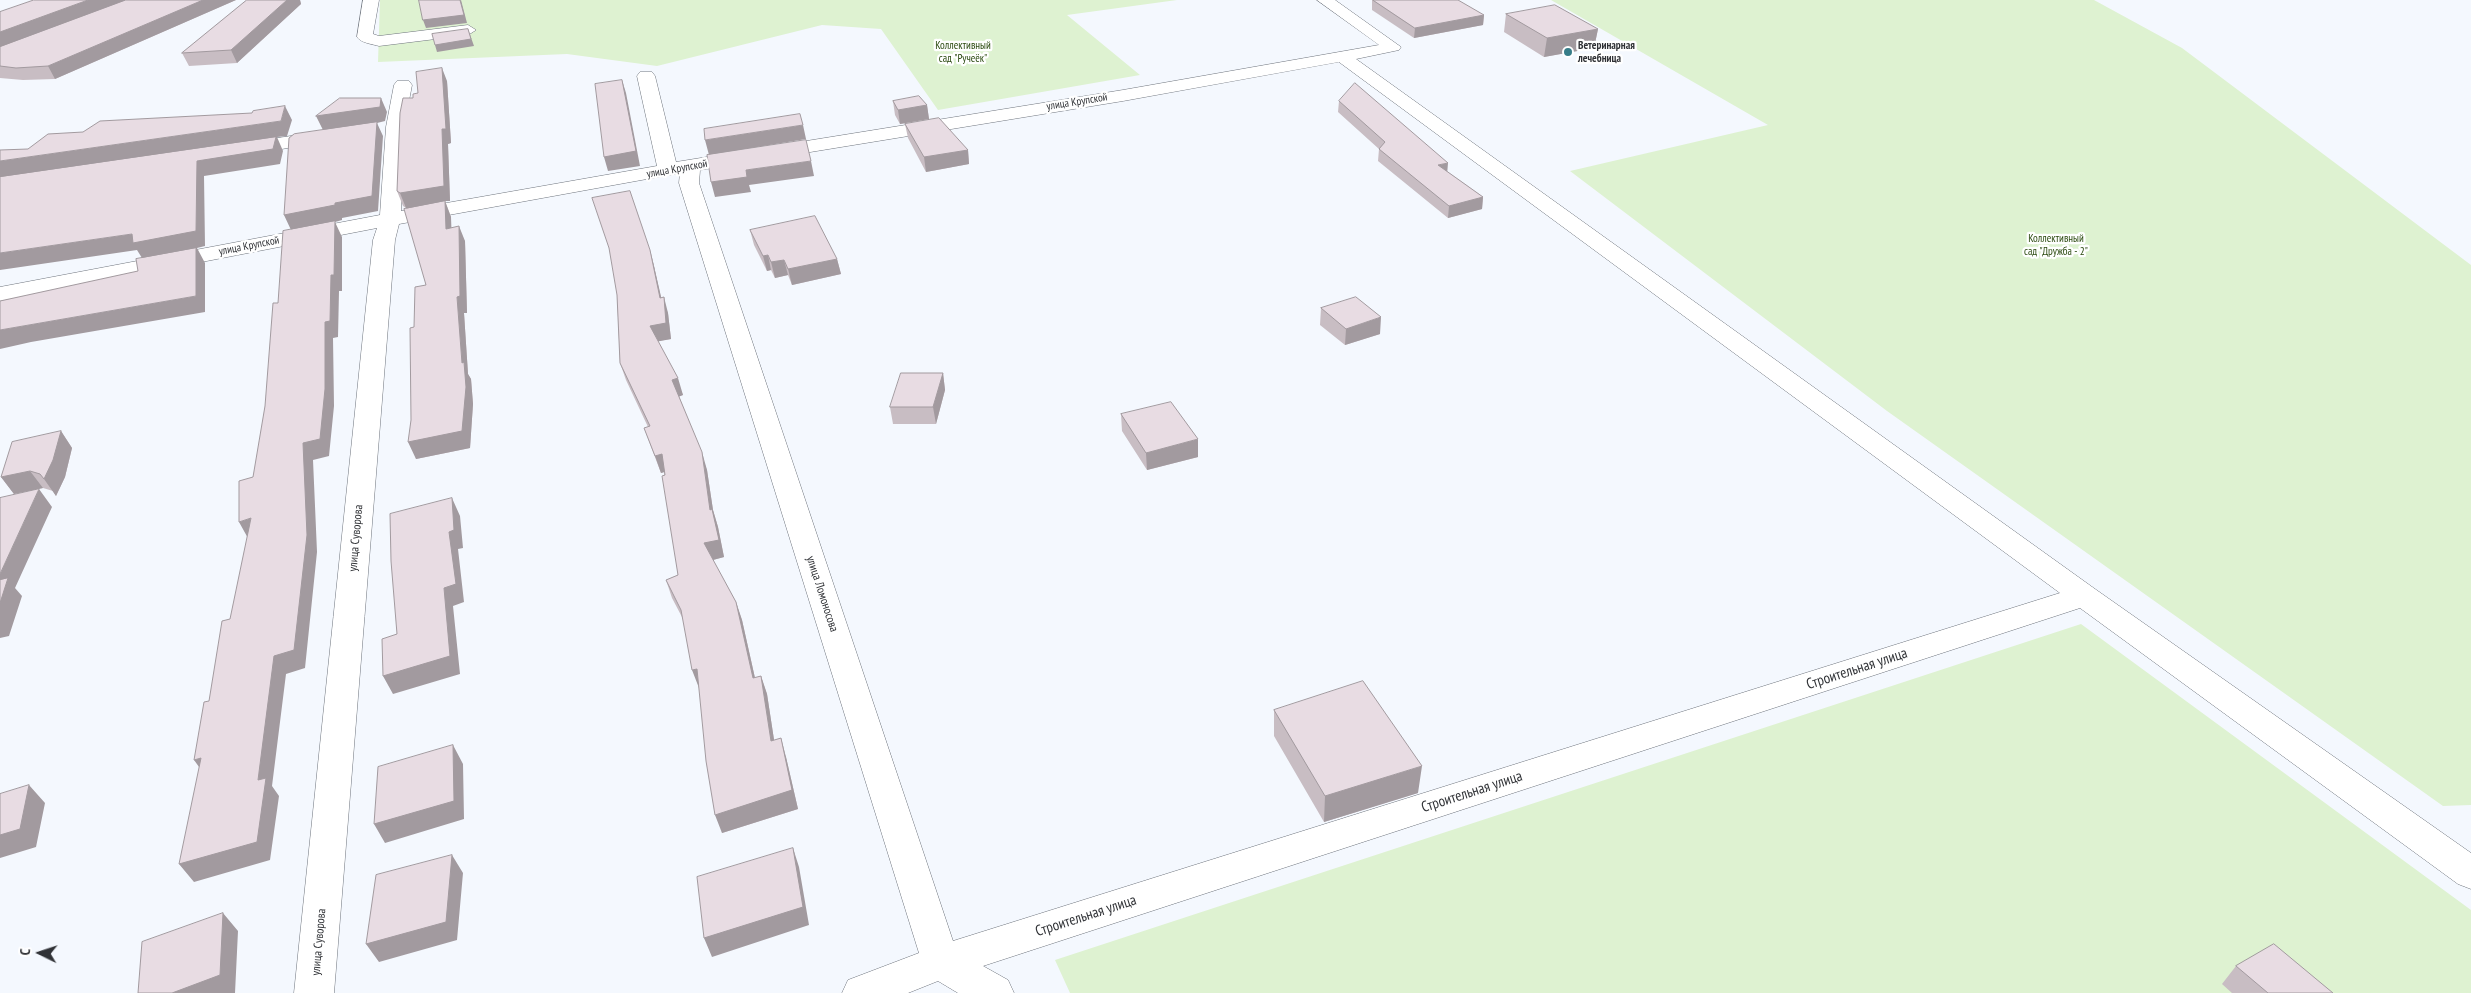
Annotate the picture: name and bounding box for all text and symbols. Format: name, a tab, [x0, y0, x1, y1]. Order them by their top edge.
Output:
park label: Коллективный сад "Ручеёк"	[935, 39, 991, 65]
place label: Ветеринарная лечебница	[1578, 39, 1635, 65]
marker: Ветеринарная лечебница	[1562, 46, 1574, 58]
street label: улица Крупской	[1046, 91, 1108, 113]
street label: улица Крупской	[646, 157, 708, 181]
park label: Коллективный сад "Дружба - 2"	[2024, 232, 2088, 258]
street label: улица Крупской	[218, 234, 280, 258]
street label: улица Суворова	[346, 504, 366, 572]
street label: улица Ломоносова	[803, 554, 841, 634]
street label: Строительная улица	[1804, 644, 1910, 694]
street label: Строительная улица	[1419, 767, 1525, 817]
street label: Строительная улица	[1033, 891, 1139, 941]
street label: улица Суворова	[309, 908, 329, 976]
north arrow	[15, 928, 65, 978]
text: С	[16, 948, 34, 956]

